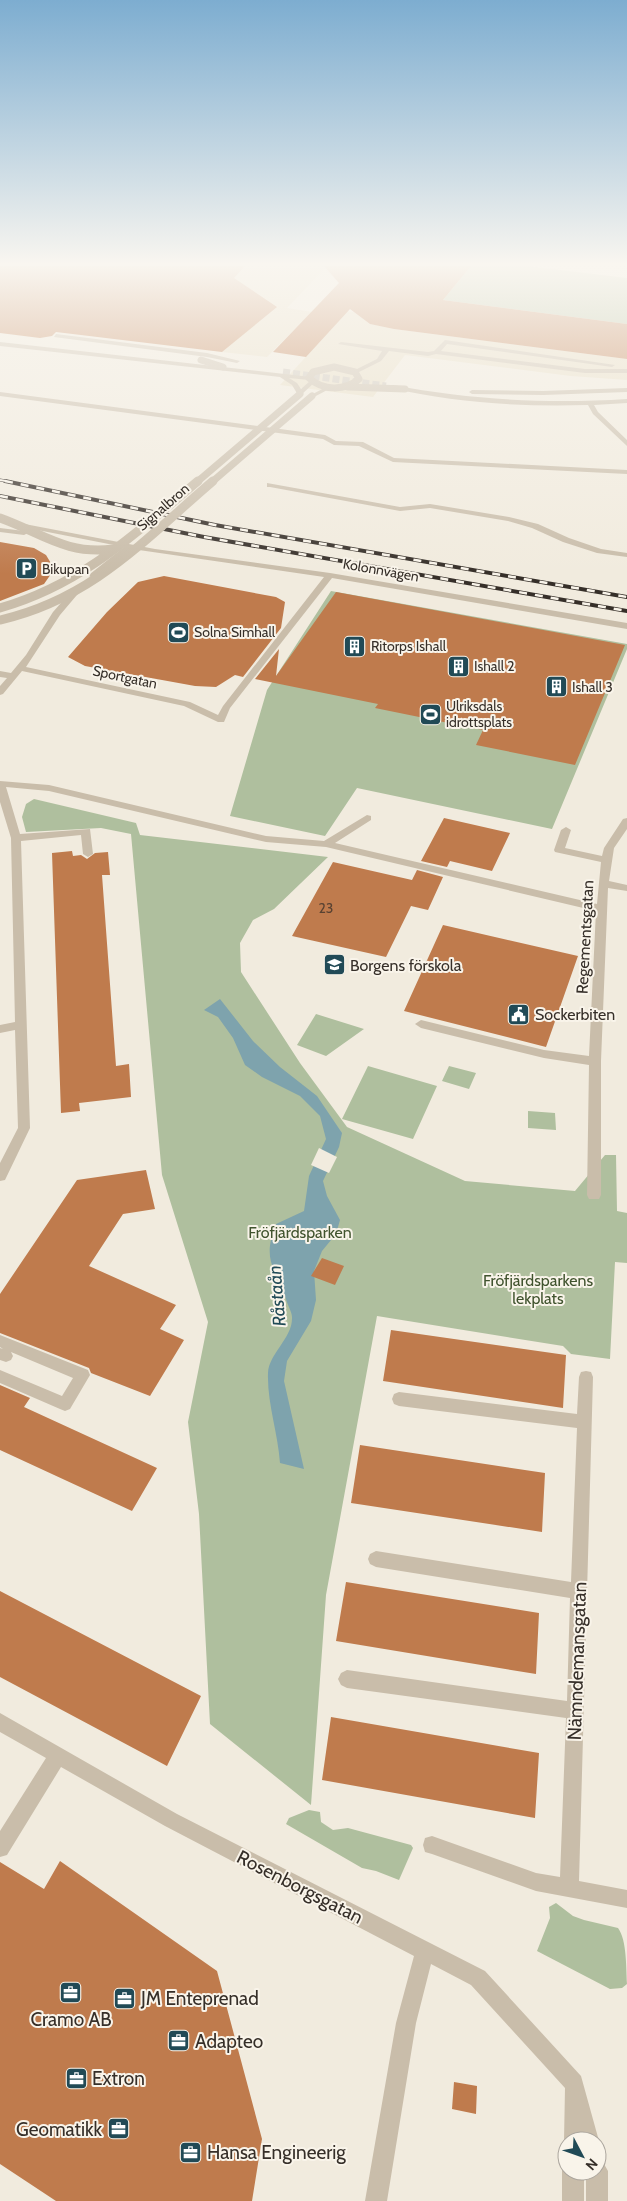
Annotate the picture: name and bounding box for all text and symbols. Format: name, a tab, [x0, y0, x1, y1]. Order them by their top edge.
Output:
street label: Signalbron	[133, 479, 193, 535]
street label: Kolonnvägen	[341, 554, 421, 586]
parking icon: Bikupan	[14, 557, 38, 581]
place label: Bikupan	[42, 560, 89, 578]
sports icon: Solna Simhall	[166, 620, 190, 644]
place label: Solna Simhall	[194, 623, 276, 641]
building icon: Ritorps Ishall	[343, 634, 367, 658]
place label: Ritorps Ishall	[371, 637, 447, 655]
building icon: Ishall 2	[446, 654, 470, 678]
place label: Ishall 2	[474, 657, 515, 675]
street label: Sportgatan	[91, 661, 159, 693]
building icon: Ishall 3	[544, 675, 568, 699]
place label: Ishall 3	[572, 678, 613, 696]
place label: Ulriksdals idrottsplats	[446, 697, 512, 731]
sports icon: Ulriksdals idrottsplats	[418, 702, 442, 726]
street label: Regementsgatan	[573, 879, 597, 995]
house number: 23	[319, 899, 333, 917]
school or university icon: Borgens förskola	[322, 953, 346, 977]
place label: Borgens förskola	[350, 956, 462, 975]
public building icon: Sockerbiten	[507, 1002, 531, 1026]
place label: Sockerbiten	[535, 1005, 615, 1024]
park label: Fröfjärdsparken	[248, 1223, 352, 1242]
water label: Råstaån	[263, 1265, 291, 1327]
park label: Fröfjärdsparkens lekplats	[483, 1271, 593, 1308]
street label: Nämndemansgatan	[563, 1581, 591, 1741]
street label: Rosenborgsgatan	[233, 1845, 367, 1929]
office icon: Cramo AB	[59, 1981, 83, 2005]
office icon: JM Enteprenad	[113, 1986, 137, 2010]
place label: JM Enteprenad	[140, 1987, 259, 2010]
place label: Cramo AB	[31, 2008, 112, 2031]
office icon: Adapteo	[167, 2029, 191, 2053]
place label: Adapteo	[195, 2030, 263, 2053]
office icon: Extron	[64, 2066, 88, 2090]
place label: Extron	[92, 2067, 145, 2090]
office icon: Geomatikk	[106, 2117, 130, 2141]
place label: Geomatikk	[16, 2118, 102, 2141]
north arrow	[557, 2131, 607, 2181]
office icon: Hansa Engineerig	[179, 2140, 203, 2164]
place label: Hansa Engineerig	[207, 2141, 346, 2164]
text: N	[582, 2155, 602, 2174]

